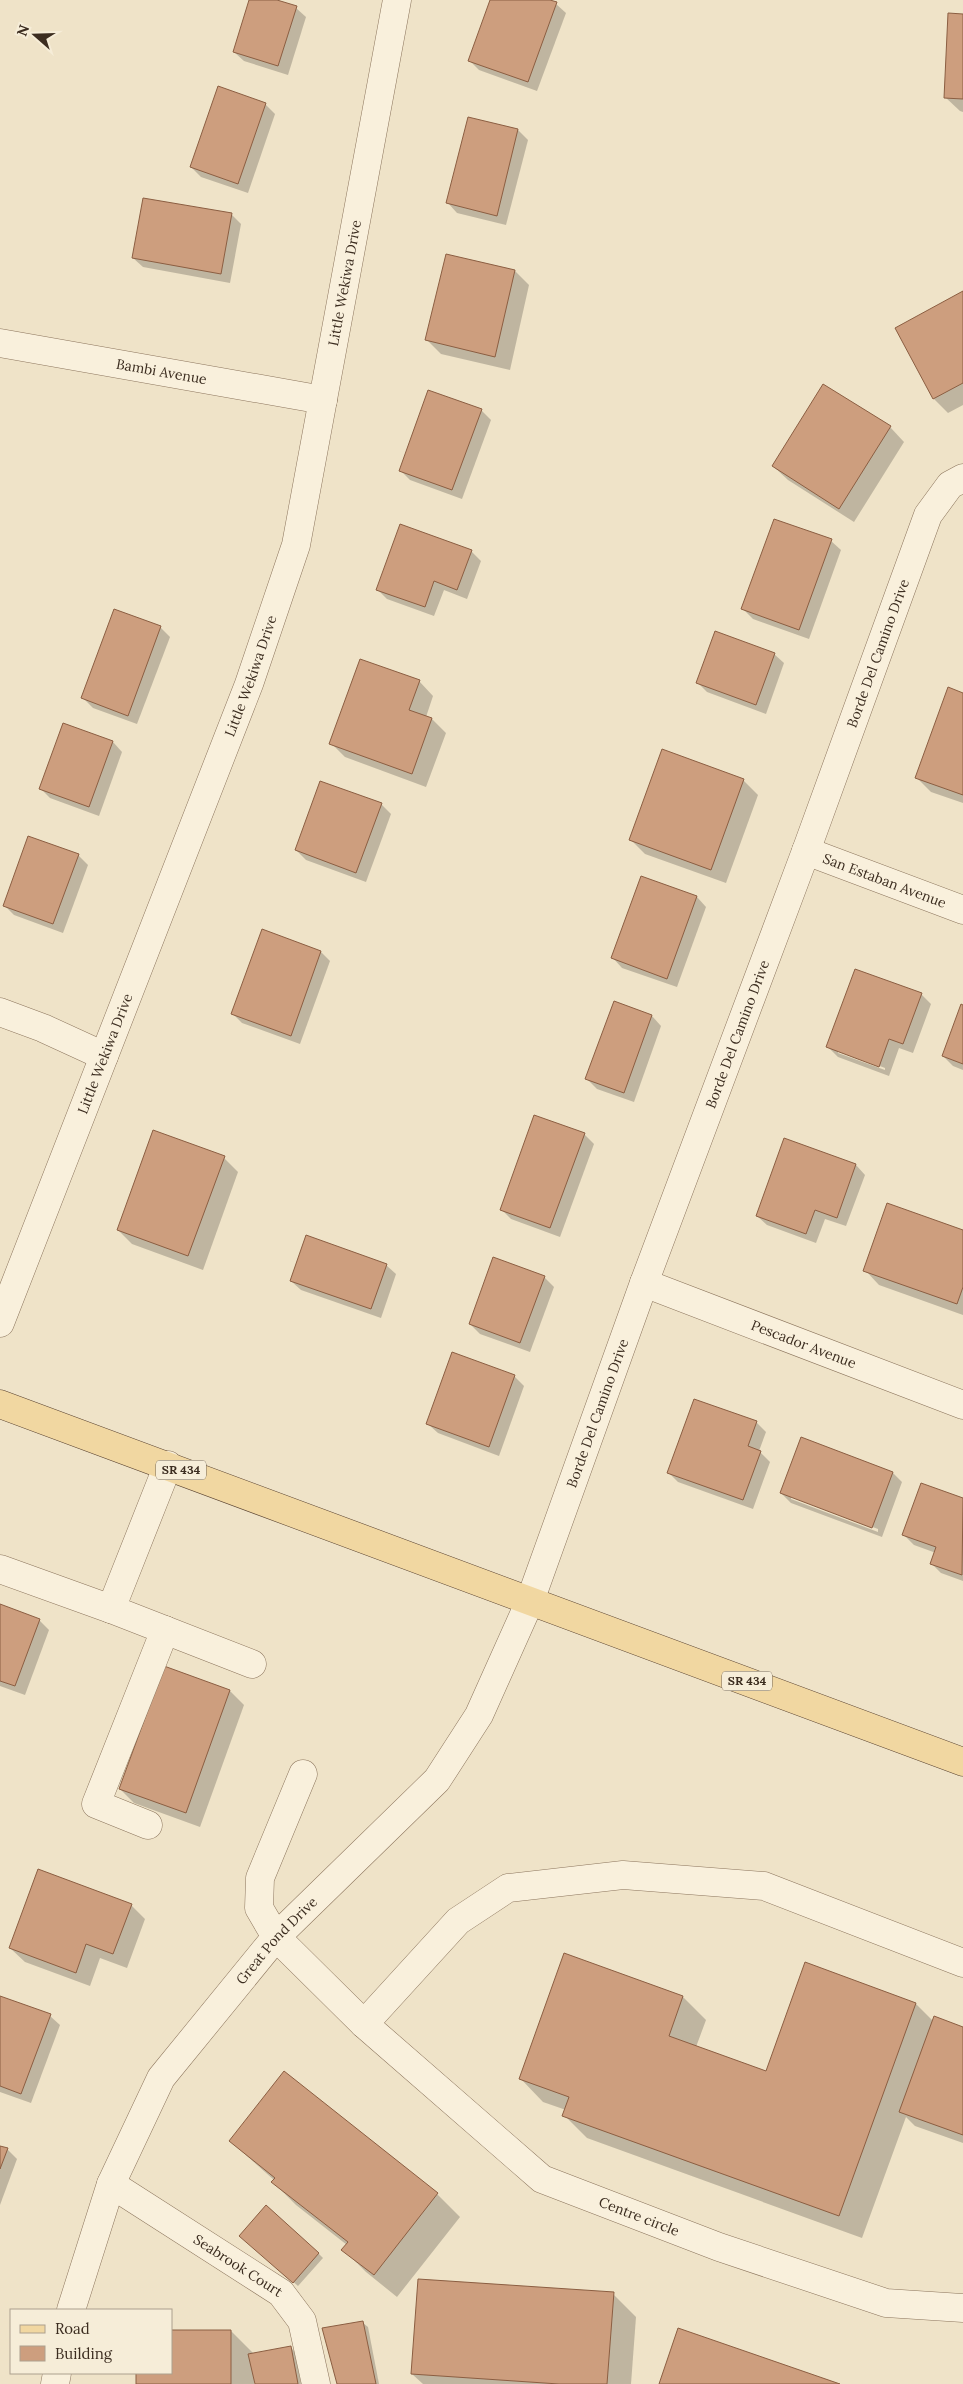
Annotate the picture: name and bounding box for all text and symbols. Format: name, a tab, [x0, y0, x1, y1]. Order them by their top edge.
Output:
north arrow	[10, 10, 60, 60]
text: N	[12, 22, 33, 39]
street label: Little Wekiwa Drive	[324, 218, 365, 347]
street label: Bambi Avenue	[115, 355, 209, 388]
street label: Borde Del Camino Drive	[843, 576, 913, 730]
street label: Little Wekiwa Drive	[220, 612, 281, 739]
street label: San Estaban Avenue	[820, 849, 949, 912]
street label: Borde Del Camino Drive	[701, 957, 773, 1111]
street label: Little Wekiwa Drive	[73, 991, 137, 1117]
street label: Pescador Avenue	[749, 1316, 859, 1372]
street label: Borde Del Camino Drive	[562, 1336, 632, 1490]
road number: SR 434	[156, 1460, 206, 1480]
road number: SR 434	[722, 1672, 772, 1690]
street label: Great Pond Drive	[232, 1893, 321, 1988]
street label: Centre circle	[596, 2193, 682, 2240]
street label: Seabrook Court	[190, 2230, 287, 2301]
legend	[10, 2309, 172, 2374]
text: Road	[55, 2319, 90, 2338]
text: Building	[55, 2344, 113, 2363]

